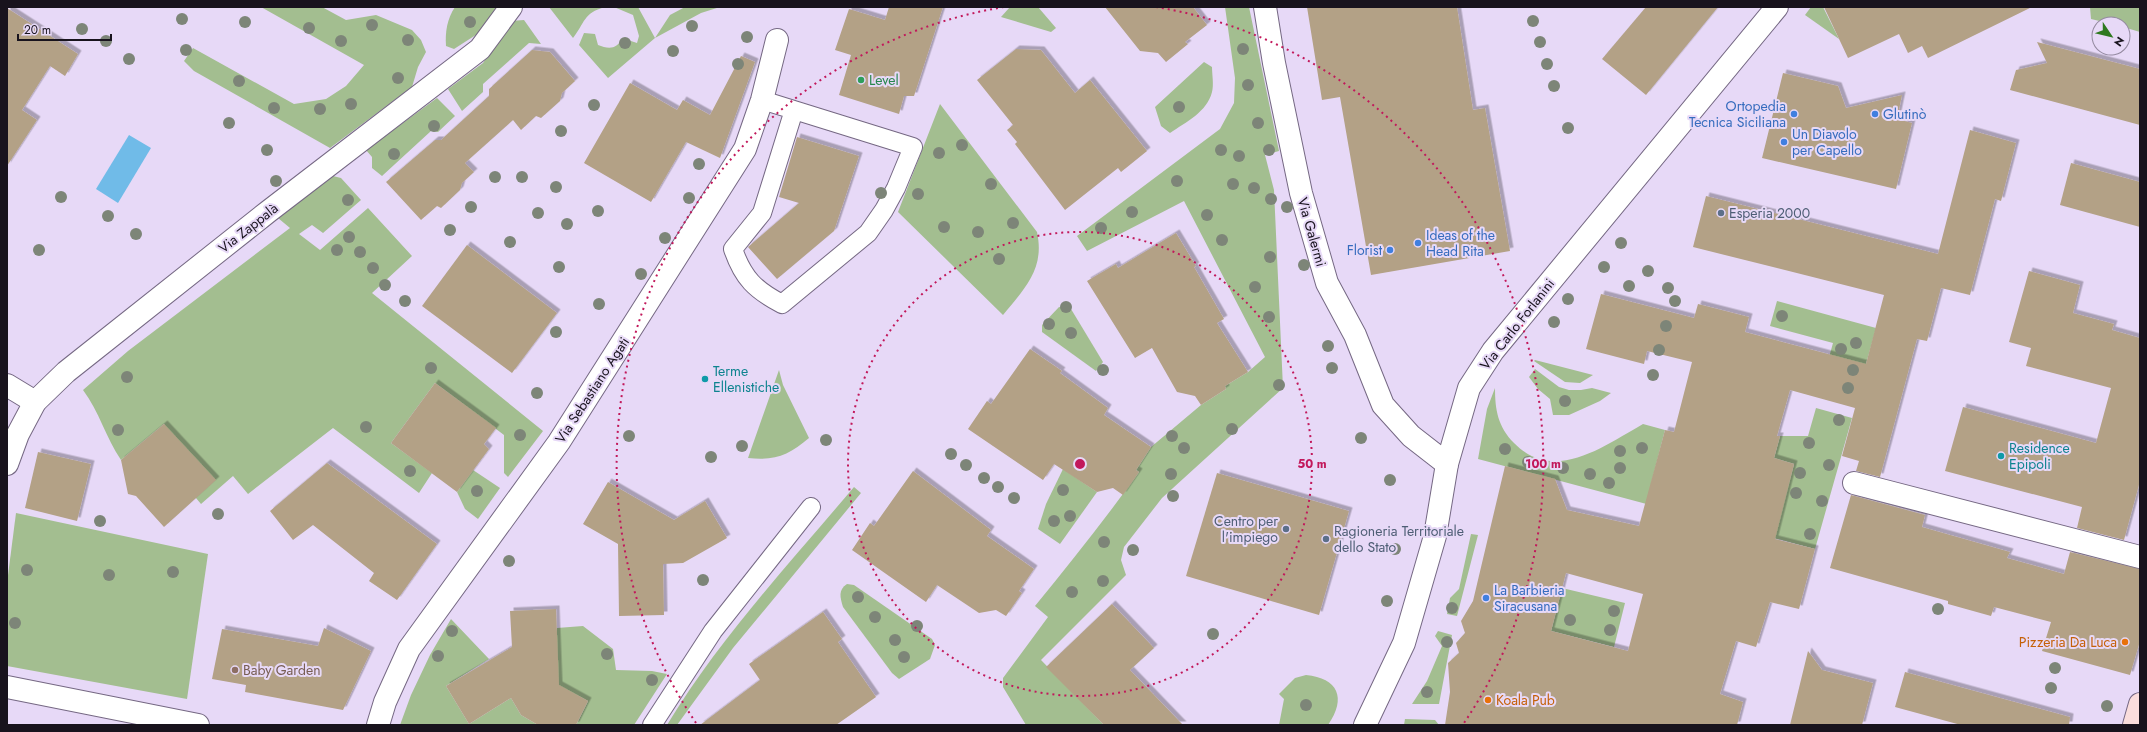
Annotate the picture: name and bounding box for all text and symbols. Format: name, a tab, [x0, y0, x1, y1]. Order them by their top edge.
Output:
scale bar	[18, 16, 111, 42]
north arrow	[2091, 16, 2131, 56]
text: 20 m	[24, 21, 51, 39]
text: N	[2110, 34, 2128, 50]
place label: Level	[869, 70, 899, 90]
marker: Level	[856, 75, 866, 85]
place label: Ortopedia Tecnica Siciliana	[1689, 96, 1786, 132]
place label: Glutinò	[1883, 104, 1927, 124]
marker: Ortopedia Tecnica Siciliana	[1789, 109, 1799, 119]
marker: Glutinò	[1870, 109, 1880, 119]
place label: Un Diavolo per Capello	[1792, 124, 1862, 160]
marker: Un Diavolo per Capello	[1779, 137, 1789, 147]
street label: Via Galermi	[1293, 195, 1331, 269]
street label: Via Zappalà	[214, 198, 282, 258]
place label: Esperia 2000	[1729, 203, 1810, 223]
marker: Esperia 2000	[1716, 208, 1726, 218]
place label: Ideas of the Head Rita	[1426, 225, 1495, 261]
marker: Ideas of the Head Rita	[1413, 238, 1423, 248]
place label: Florist	[1347, 240, 1383, 260]
marker: Florist	[1385, 245, 1395, 255]
street label: Via Carlo Forlanini	[1475, 274, 1559, 374]
street label: Via Sebastiano Agati	[550, 333, 634, 447]
place label: Terme Ellenistiche	[713, 361, 779, 397]
marker: Terme Ellenistiche	[700, 374, 710, 384]
place label: Residence Epipoli	[2009, 438, 2070, 474]
marker: Residence Epipoli	[1996, 451, 2006, 461]
text: 50 m	[1297, 455, 1327, 473]
text: 100 m	[1525, 455, 1561, 473]
centre of rings	[1073, 457, 1087, 471]
place label: Centro per l'impiego	[1214, 511, 1278, 547]
place label: Ragioneria Territoriale dello Stato	[1334, 521, 1464, 557]
marker: Centro per l'impiego	[1281, 524, 1291, 534]
marker: Ragioneria Territoriale dello Stato	[1321, 534, 1331, 544]
place label: La Barbieria Siracusana	[1494, 580, 1565, 616]
marker: La Barbieria Siracusana	[1481, 593, 1491, 603]
place label: Pizzeria Da Luca	[2019, 632, 2117, 652]
marker: Pizzeria Da Luca	[2120, 637, 2130, 647]
place label: Baby Garden	[243, 660, 321, 680]
marker: Baby Garden	[230, 665, 240, 675]
place label: Koala Pub	[1496, 690, 1555, 710]
marker: Koala Pub	[1483, 695, 1493, 705]

